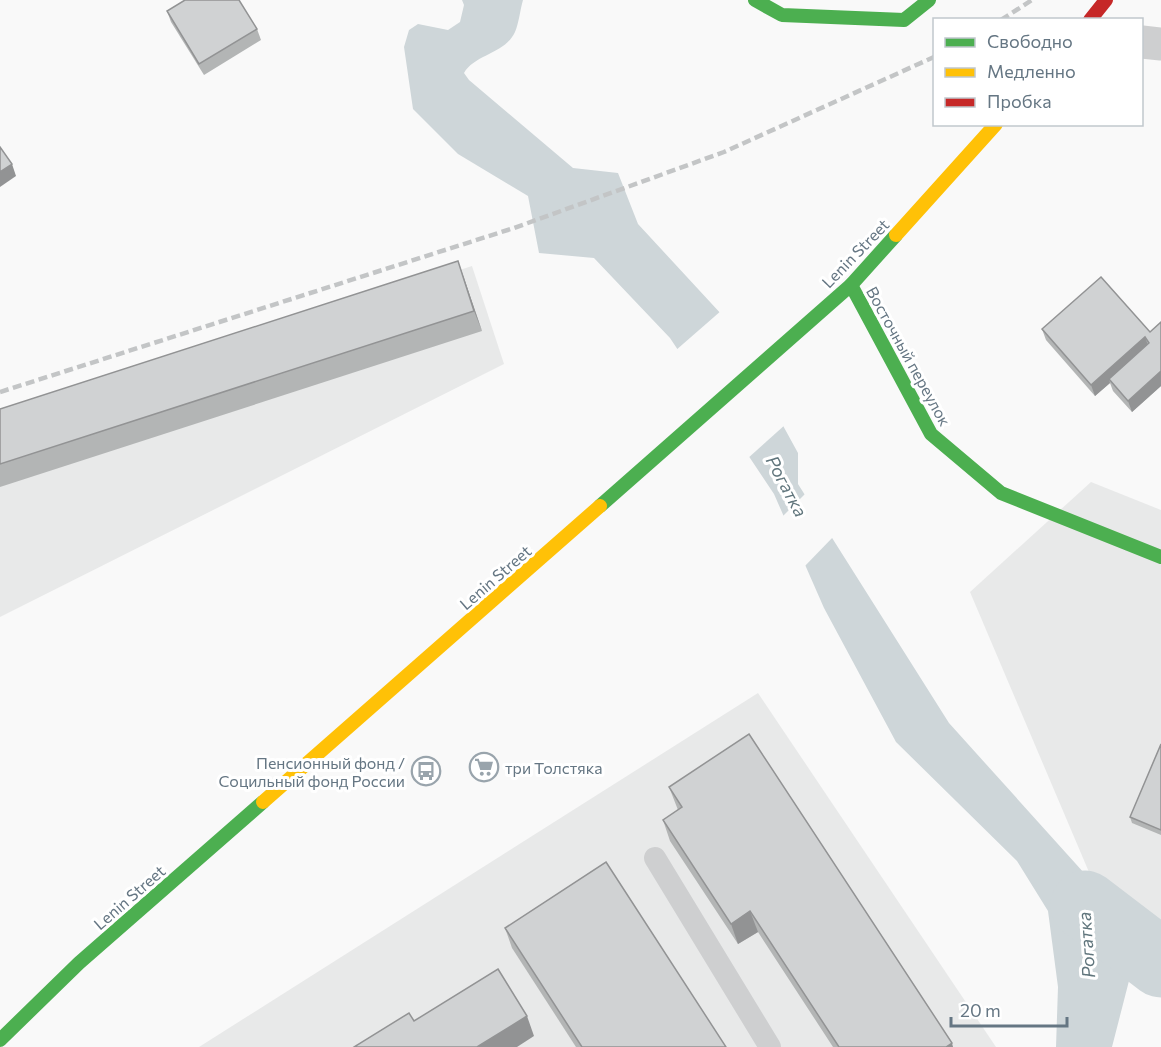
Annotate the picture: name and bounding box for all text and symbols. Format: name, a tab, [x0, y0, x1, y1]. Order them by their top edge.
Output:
legend	[933, 18, 1143, 126]
text: Свободно	[987, 30, 1073, 52]
text: Медленно	[987, 60, 1076, 82]
text: Пробка	[987, 90, 1052, 112]
street label: Lenin Street	[817, 214, 893, 291]
street label: Восточный переулок	[863, 283, 955, 429]
water label: Рогатка	[762, 452, 812, 520]
street label: Lenin Street	[455, 541, 535, 613]
supermarket icon: три Толстяка	[468, 751, 500, 783]
place label: Пенсионный фонд / Социльный фонд России	[218, 753, 405, 790]
bus stop icon: Пенсионный фонд / Социльный фонд России	[410, 755, 442, 787]
place label: три Толстяка	[505, 758, 603, 777]
street label: Lenin Street	[89, 861, 169, 933]
water label: Рогатка	[1073, 911, 1099, 979]
scale bar	[951, 990, 1066, 1028]
text: 20 m	[960, 999, 1001, 1021]

